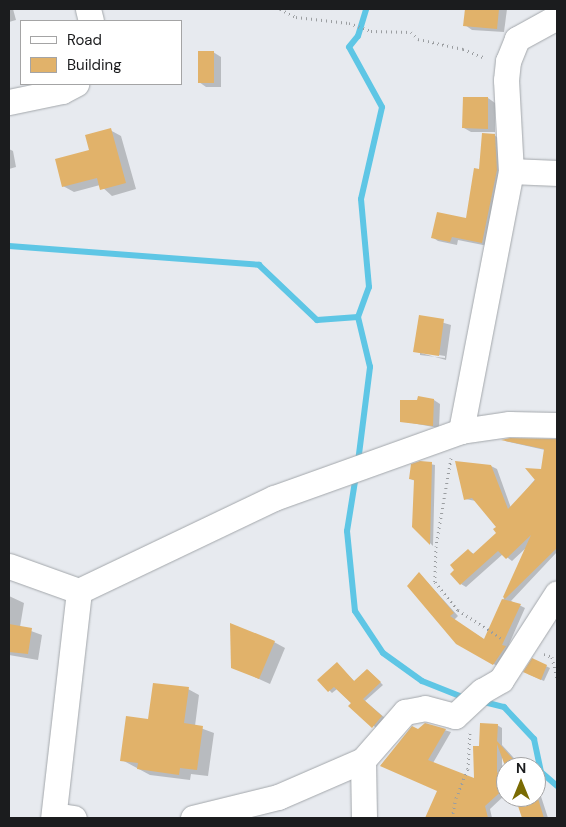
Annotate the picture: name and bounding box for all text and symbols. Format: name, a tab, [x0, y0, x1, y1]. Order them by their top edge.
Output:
legend	[20, 20, 182, 85]
text: Road	[67, 30, 102, 50]
text: Building	[67, 55, 122, 75]
north arrow	[496, 757, 546, 807]
text: N	[516, 759, 526, 777]

